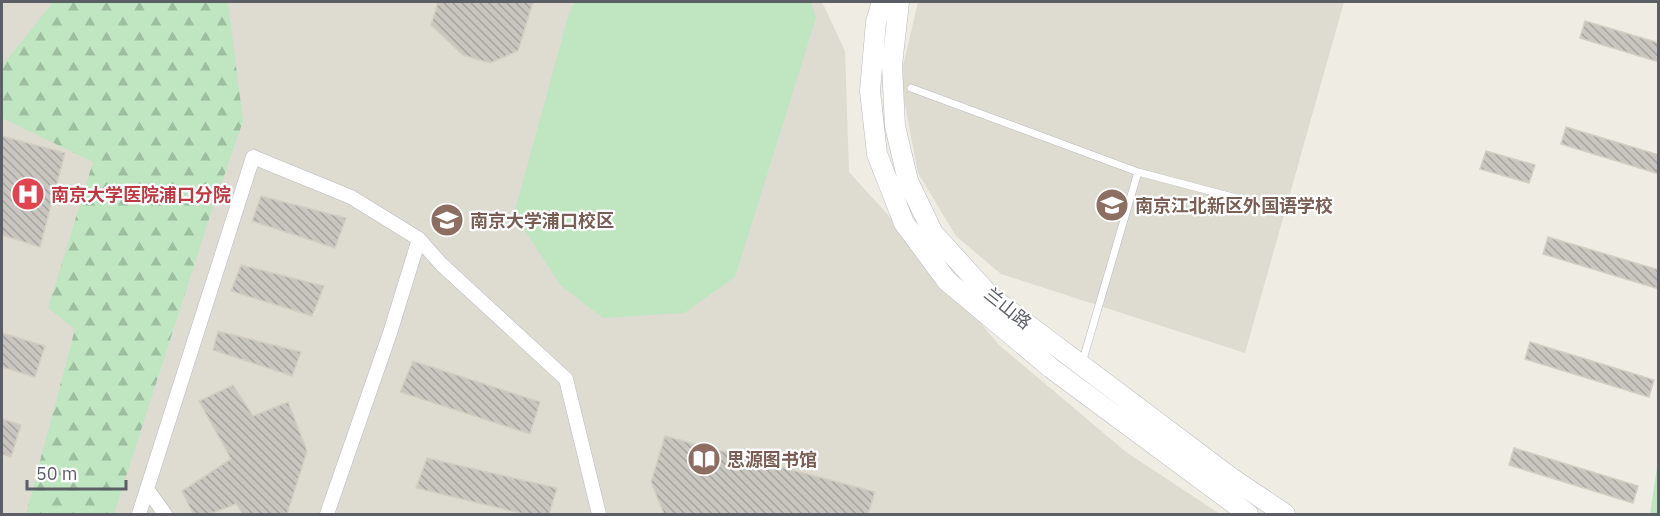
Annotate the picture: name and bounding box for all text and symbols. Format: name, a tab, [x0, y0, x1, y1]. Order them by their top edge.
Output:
hospital icon: 南京大学医院浦口分院	[10, 176, 46, 212]
place label: 南京大学医院浦口分院	[51, 183, 231, 206]
school or university icon: 南京江北新区外国语学校	[1094, 187, 1130, 223]
place label: 南京江北新区外国语学校	[1135, 194, 1333, 217]
school or university icon: 南京大学浦口校区	[429, 202, 465, 238]
place label: 南京大学浦口校区	[470, 209, 614, 232]
street label: 兰山路	[980, 282, 1036, 334]
library icon: 思源图书馆	[686, 441, 722, 477]
place label: 思源图书馆	[727, 448, 817, 471]
scale bar	[27, 453, 126, 491]
text: 50 m	[36, 462, 78, 485]

